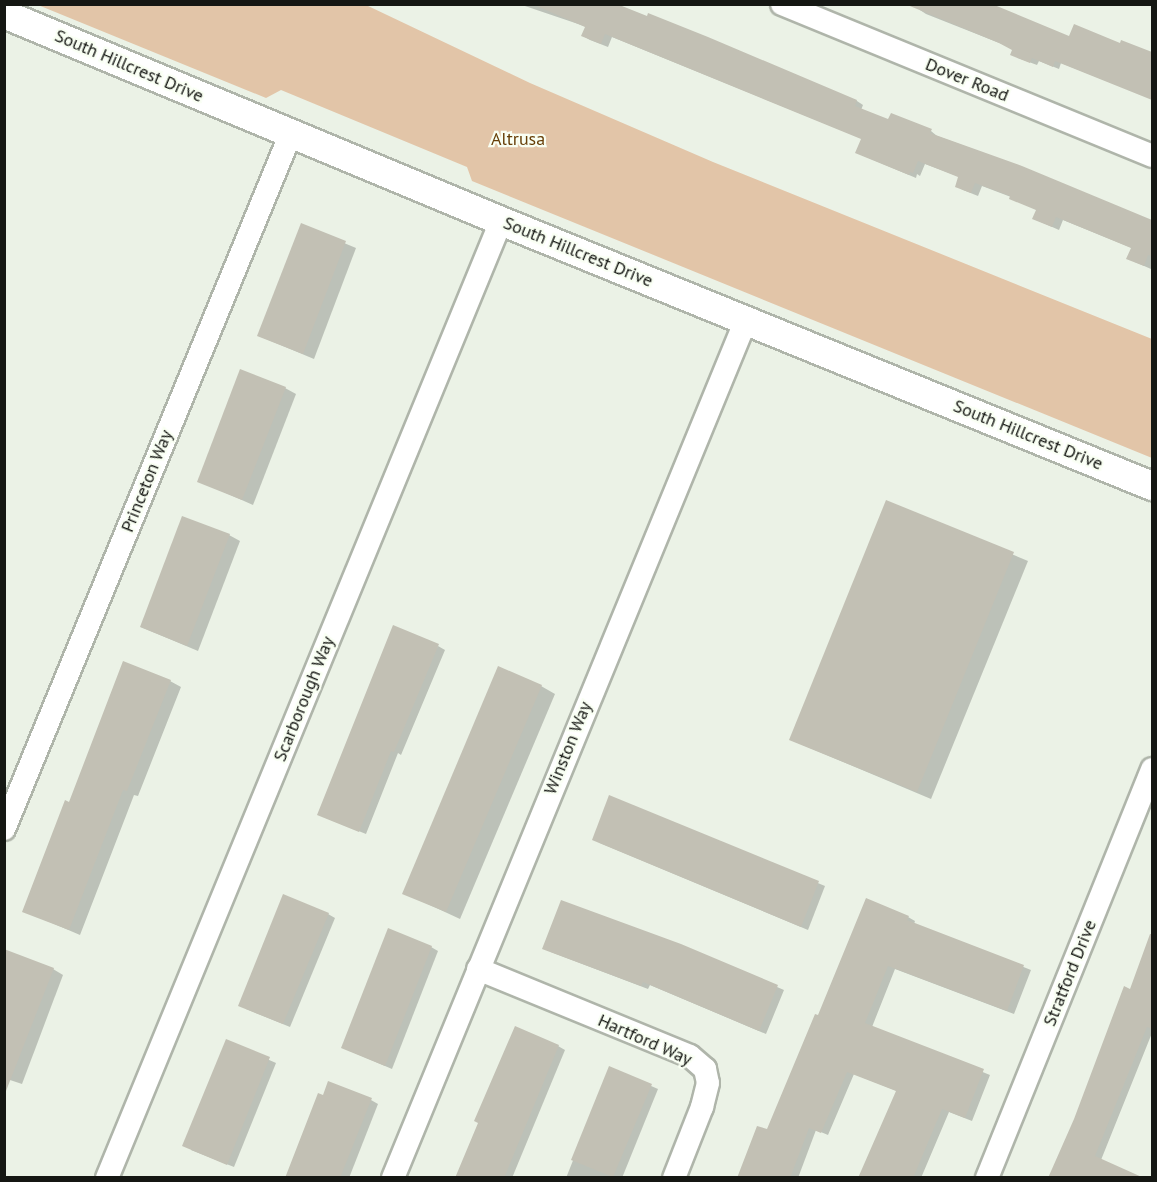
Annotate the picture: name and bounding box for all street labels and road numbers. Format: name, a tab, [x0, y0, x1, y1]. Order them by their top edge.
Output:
street label: South Hillcrest Drive	[51, 25, 207, 107]
street label: Dover Road	[922, 54, 1012, 106]
street label: South Hillcrest Drive	[500, 212, 656, 292]
street label: South Hillcrest Drive	[950, 395, 1106, 475]
street label: Princeton Way	[117, 427, 177, 535]
street label: Scarborough Way	[269, 633, 339, 765]
street label: Winston Way	[539, 698, 597, 798]
street label: Stratford Drive	[1039, 917, 1101, 1029]
street label: Hartford Way	[594, 1010, 696, 1070]

